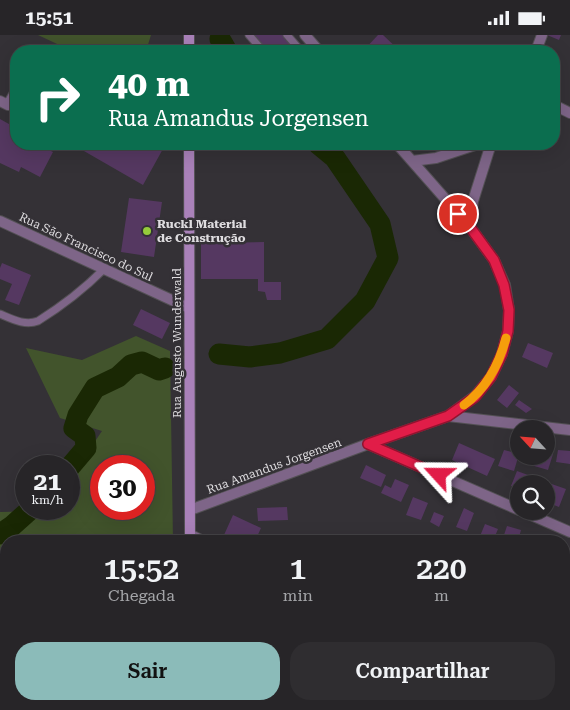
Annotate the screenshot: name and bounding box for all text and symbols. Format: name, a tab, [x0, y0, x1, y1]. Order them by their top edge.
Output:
text: 15:51	[25, 6, 74, 29]
text: 40 m	[108, 64, 190, 105]
icon: right	[25, 65, 90, 130]
text: Rua Amandus Jorgensen	[108, 106, 369, 131]
pin	[437, 193, 479, 235]
icon: arrive	[444, 200, 472, 228]
street label: Rua São Francisco do Sul	[17, 210, 155, 284]
place label: Ruckl Material de Construção	[157, 217, 247, 245]
marker: Ruckl Material de Construção	[141, 225, 153, 237]
street label: Rua Augusto Wunderwald	[170, 268, 184, 418]
north arrow	[510, 420, 555, 465]
map controls	[510, 420, 555, 520]
street label: Rua Amandus Jorgensen	[205, 435, 343, 497]
position arrow	[412, 448, 464, 500]
speed limit sign: 30	[90, 455, 155, 520]
text: 21	[33, 467, 62, 496]
button: search	[510, 475, 555, 520]
text: km/h	[31, 493, 64, 507]
text: 15:52	[103, 551, 179, 586]
text: 1	[289, 551, 306, 586]
text: 220	[416, 551, 467, 586]
text: Chegada	[108, 586, 175, 605]
text: min	[283, 586, 313, 605]
text: m	[434, 586, 449, 605]
button: Sair	[15, 642, 280, 700]
button: Compartilhar	[290, 642, 555, 700]

